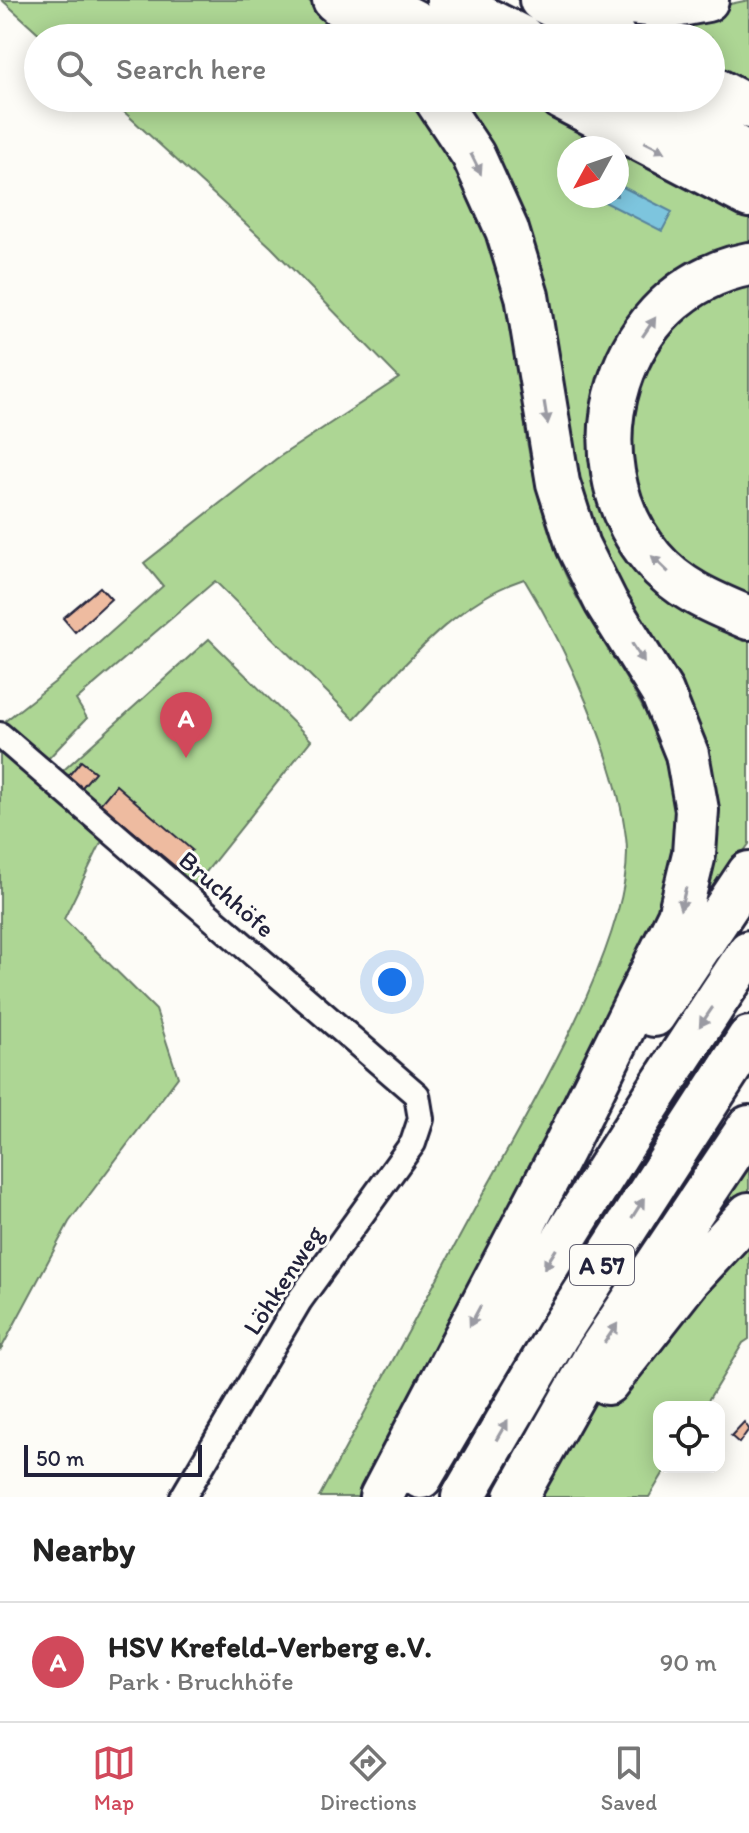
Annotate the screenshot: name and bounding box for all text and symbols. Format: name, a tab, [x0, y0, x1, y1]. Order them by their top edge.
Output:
search box	[24, 24, 725, 112]
icon: search	[52, 46, 96, 90]
text: Search here	[116, 50, 266, 87]
north arrow	[557, 136, 629, 208]
one-way arrow	[644, 140, 667, 153]
one-way arrow	[469, 152, 483, 176]
one-way arrow	[641, 317, 656, 338]
one-way arrow	[540, 400, 553, 425]
one-way arrow	[651, 555, 670, 573]
one-way arrow	[630, 642, 644, 664]
pin: A	[160, 692, 212, 758]
street label: Bruchhöfe	[172, 844, 282, 944]
one-way arrow	[676, 886, 689, 911]
your location	[372, 962, 412, 1002]
one-way arrow	[698, 1006, 713, 1027]
one-way arrow	[631, 1197, 645, 1219]
street label: Löhkenweg	[236, 1219, 331, 1341]
road number: A 57	[570, 1245, 634, 1285]
one-way arrow	[543, 1248, 557, 1270]
one-way arrow	[469, 1305, 482, 1328]
one-way arrow	[603, 1322, 618, 1343]
map controls	[653, 1401, 725, 1473]
button: locate	[653, 1401, 725, 1473]
one-way arrow	[495, 1419, 509, 1441]
scale bar	[24, 1441, 202, 1477]
text: 50 m	[36, 1445, 85, 1472]
text: Nearby	[32, 1529, 135, 1570]
text: HSV Krefeld-Verberg e.V.	[108, 1628, 432, 1665]
text: A	[50, 1646, 66, 1678]
text: 90 m	[660, 1646, 717, 1678]
text: Park · Bruchhöfe	[108, 1665, 294, 1697]
tab: Map	[92, 1741, 136, 1816]
tab: Directions	[320, 1741, 417, 1816]
tab: Saved	[601, 1741, 657, 1816]

